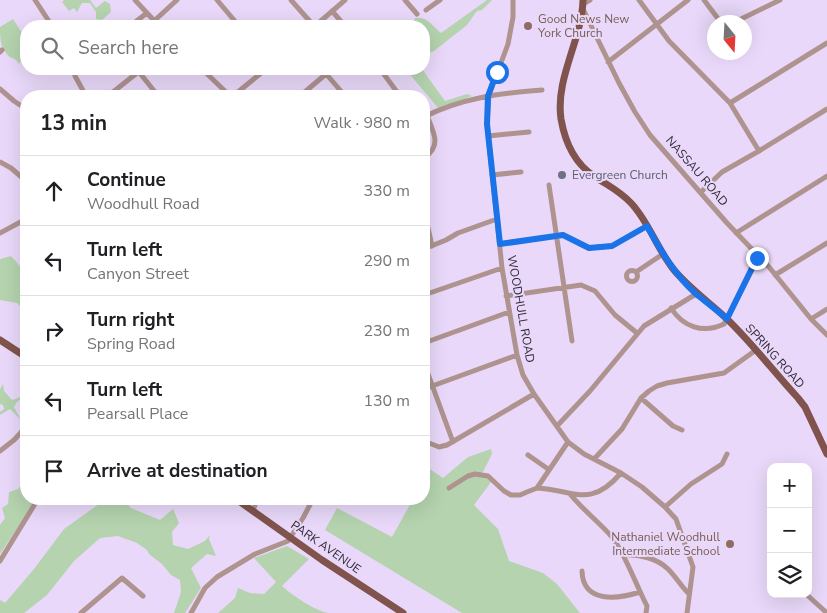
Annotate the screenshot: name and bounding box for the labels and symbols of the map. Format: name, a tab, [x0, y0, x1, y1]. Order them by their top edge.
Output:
place label: Good News New York Church	[537, 11, 629, 41]
north arrow	[707, 15, 752, 60]
marker: Good News New York Church	[522, 20, 534, 32]
route start	[486, 61, 509, 84]
street label: NASSAU ROAD	[662, 133, 732, 209]
place label: Evergreen Church	[572, 167, 668, 183]
marker: Evergreen Church	[556, 169, 568, 181]
route end	[746, 247, 769, 270]
street label: WOODHULL ROAD	[504, 254, 538, 364]
street label: SPRING ROAD	[742, 320, 808, 392]
street label: PARK AVENUE	[288, 517, 364, 577]
place label: Nathaniel Woodhull Intermediate School	[611, 529, 720, 559]
marker: Nathaniel Woodhull Intermediate School	[724, 538, 736, 550]

